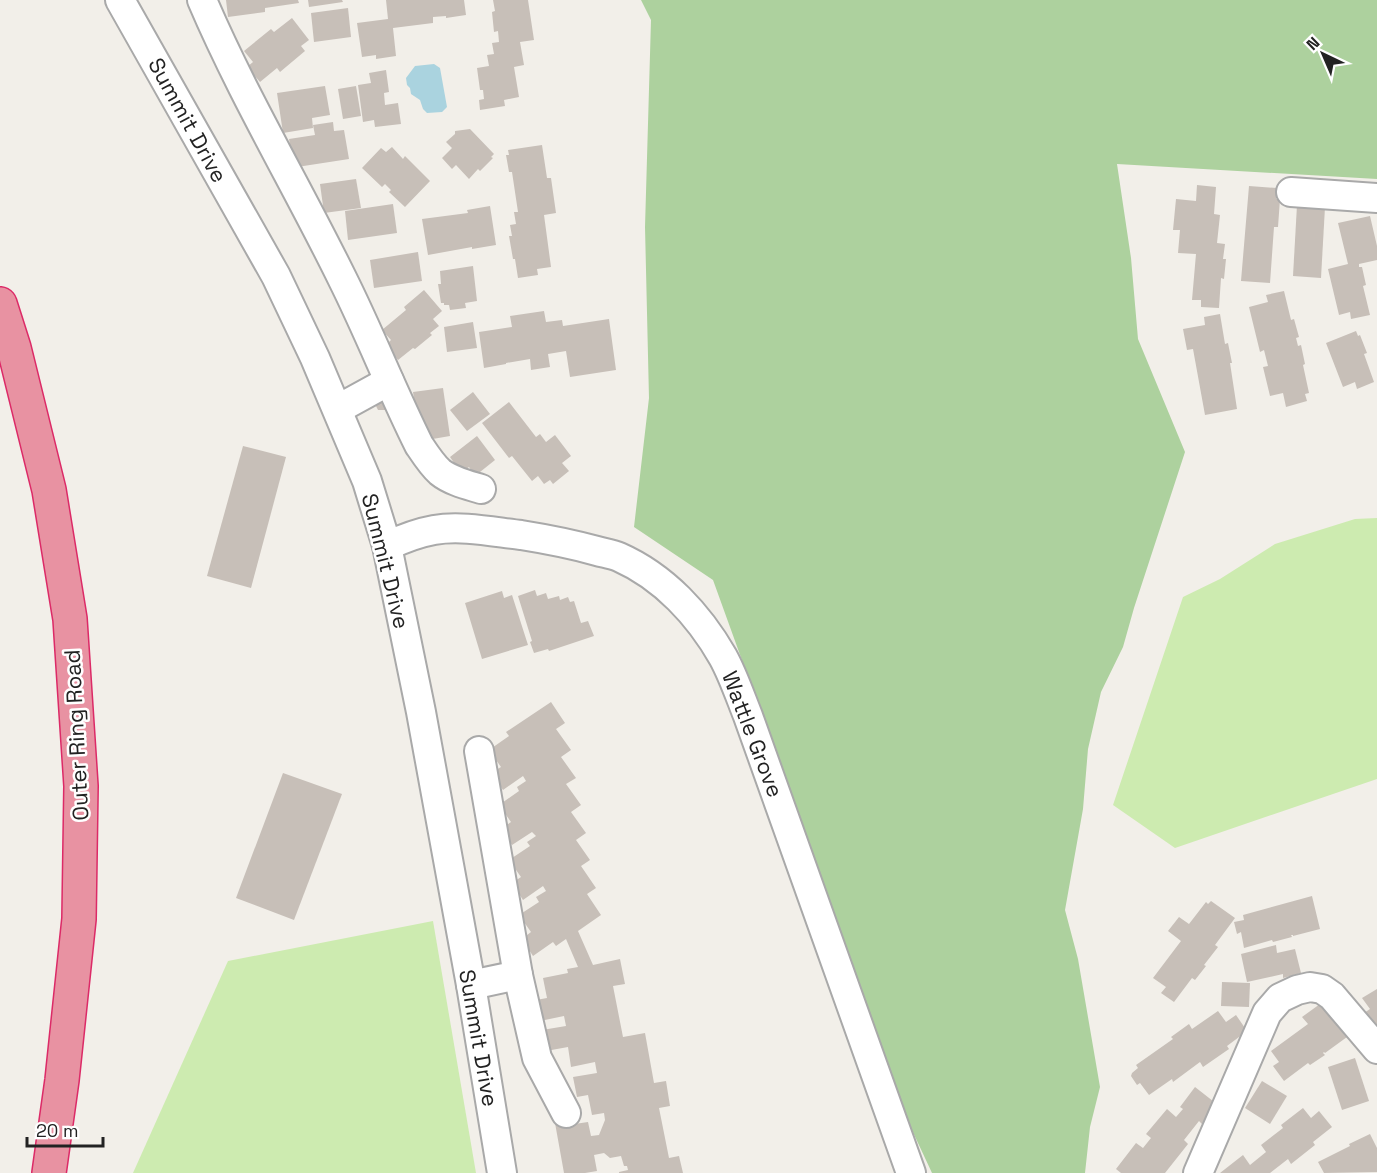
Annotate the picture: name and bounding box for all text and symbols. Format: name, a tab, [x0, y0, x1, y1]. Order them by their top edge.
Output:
north arrow	[1293, 24, 1353, 84]
text: N	[1302, 32, 1324, 55]
street label: Summit Drive	[142, 53, 234, 187]
street label: Summit Drive	[356, 490, 416, 632]
street label: Outer Ring Road	[58, 649, 94, 821]
street label: Wattle Grove	[716, 667, 790, 801]
street label: Summit Drive	[453, 967, 505, 1109]
scale bar	[27, 1110, 104, 1148]
text: 20 m	[36, 1119, 79, 1142]

